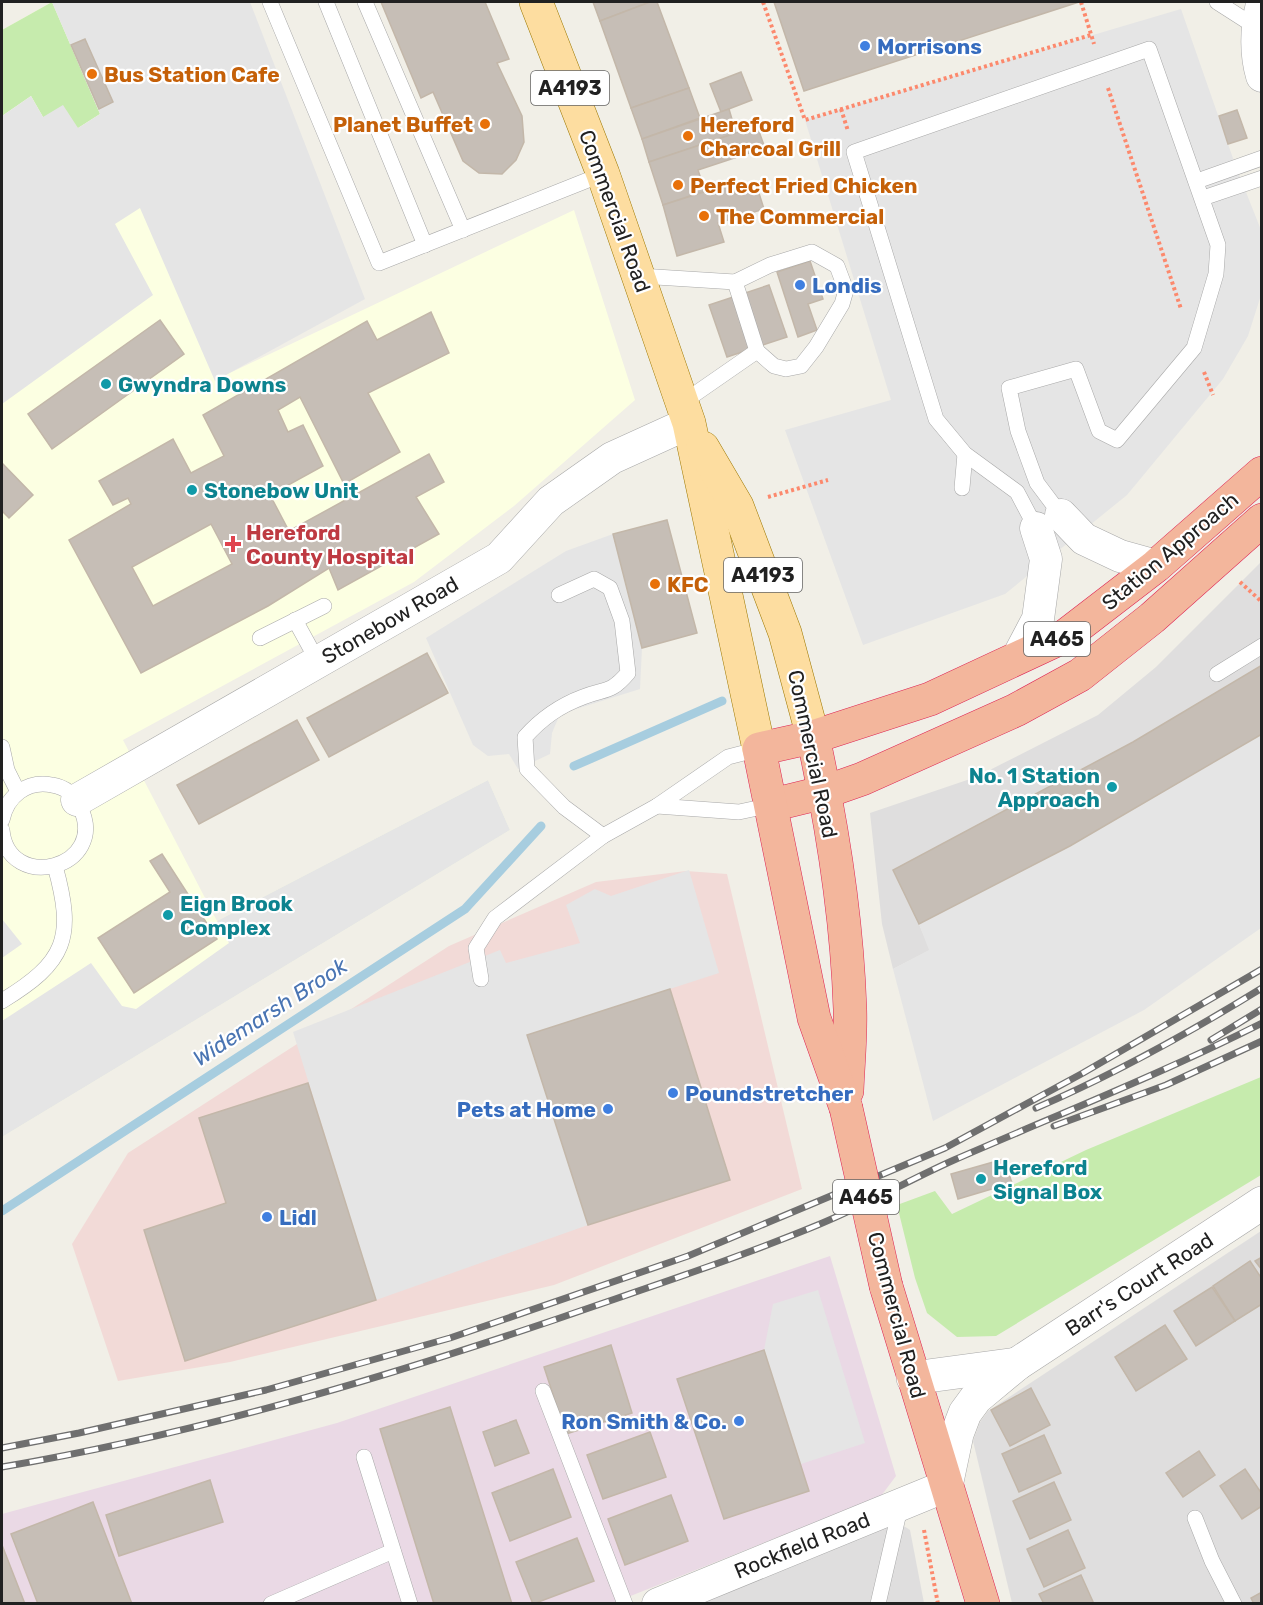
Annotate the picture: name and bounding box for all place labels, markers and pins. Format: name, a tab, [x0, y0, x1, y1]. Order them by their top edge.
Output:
place label: Morrisons	[877, 34, 982, 59]
marker: Morrisons	[858, 39, 872, 53]
place label: Bus Station Cafe	[104, 62, 280, 87]
marker: Bus Station Cafe	[85, 67, 99, 81]
place label: Planet Buffet	[333, 112, 473, 137]
place label: Hereford Charcoal Grill	[700, 112, 841, 161]
marker: Planet Buffet	[478, 117, 492, 131]
marker: Hereford Charcoal Grill	[681, 129, 695, 143]
place label: Perfect Fried Chicken	[690, 173, 917, 198]
marker: Perfect Fried Chicken	[671, 178, 685, 192]
place label: The Commercial	[716, 204, 884, 229]
marker: The Commercial	[697, 209, 711, 223]
place label: Londis	[812, 273, 882, 298]
marker: Londis	[793, 278, 807, 292]
place label: Gwyndra Downs	[118, 372, 286, 397]
marker: Gwyndra Downs	[99, 377, 113, 391]
place label: Stonebow Unit	[204, 478, 359, 503]
marker: Stonebow Unit	[185, 483, 199, 497]
place label: Hereford County Hospital	[246, 520, 414, 569]
marker: Hereford County Hospital	[224, 535, 242, 553]
place label: KFC	[667, 572, 709, 597]
marker: KFC	[648, 577, 662, 591]
place label: No. 1 Station Approach	[969, 763, 1100, 812]
marker: No. 1 Station Approach	[1105, 780, 1119, 794]
place label: Eign Brook Complex	[180, 891, 294, 940]
marker: Eign Brook Complex	[161, 908, 175, 922]
place label: Poundstretcher	[685, 1081, 854, 1106]
marker: Poundstretcher	[666, 1086, 680, 1100]
place label: Pets at Home	[457, 1097, 596, 1122]
marker: Pets at Home	[601, 1102, 615, 1116]
place label: Hereford Signal Box	[993, 1155, 1103, 1204]
marker: Hereford Signal Box	[974, 1172, 988, 1186]
place label: Lidl	[279, 1205, 317, 1230]
marker: Lidl	[260, 1210, 274, 1224]
place label: Ron Smith & Co.	[561, 1409, 727, 1434]
marker: Ron Smith & Co.	[732, 1414, 746, 1428]

